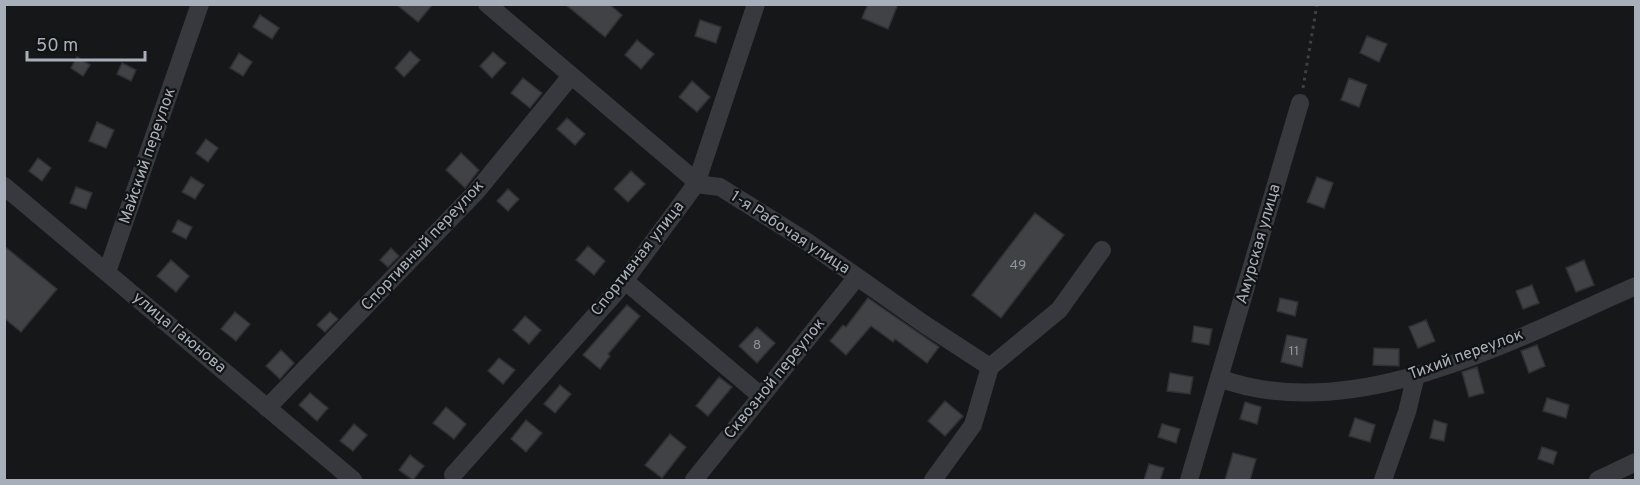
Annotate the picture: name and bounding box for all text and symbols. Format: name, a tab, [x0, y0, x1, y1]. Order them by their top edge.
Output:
scale bar	[27, 24, 146, 62]
text: 50 m	[36, 35, 78, 58]
street label: Майский переулок	[115, 85, 181, 227]
street label: Спортивный переулок	[357, 177, 489, 315]
street label: Амурская улица	[1232, 182, 1286, 306]
street label: 1-я Рабочая улица	[726, 187, 854, 279]
street label: Спортивная улица	[587, 197, 689, 321]
house number: 49	[1010, 257, 1026, 274]
street label: улица Гаюнова	[128, 288, 230, 378]
street label: Сквозной переулок	[720, 314, 830, 444]
street label: Тихий переулок	[1406, 325, 1526, 385]
house number: 8	[753, 337, 761, 354]
house number: 11	[1289, 343, 1299, 360]

